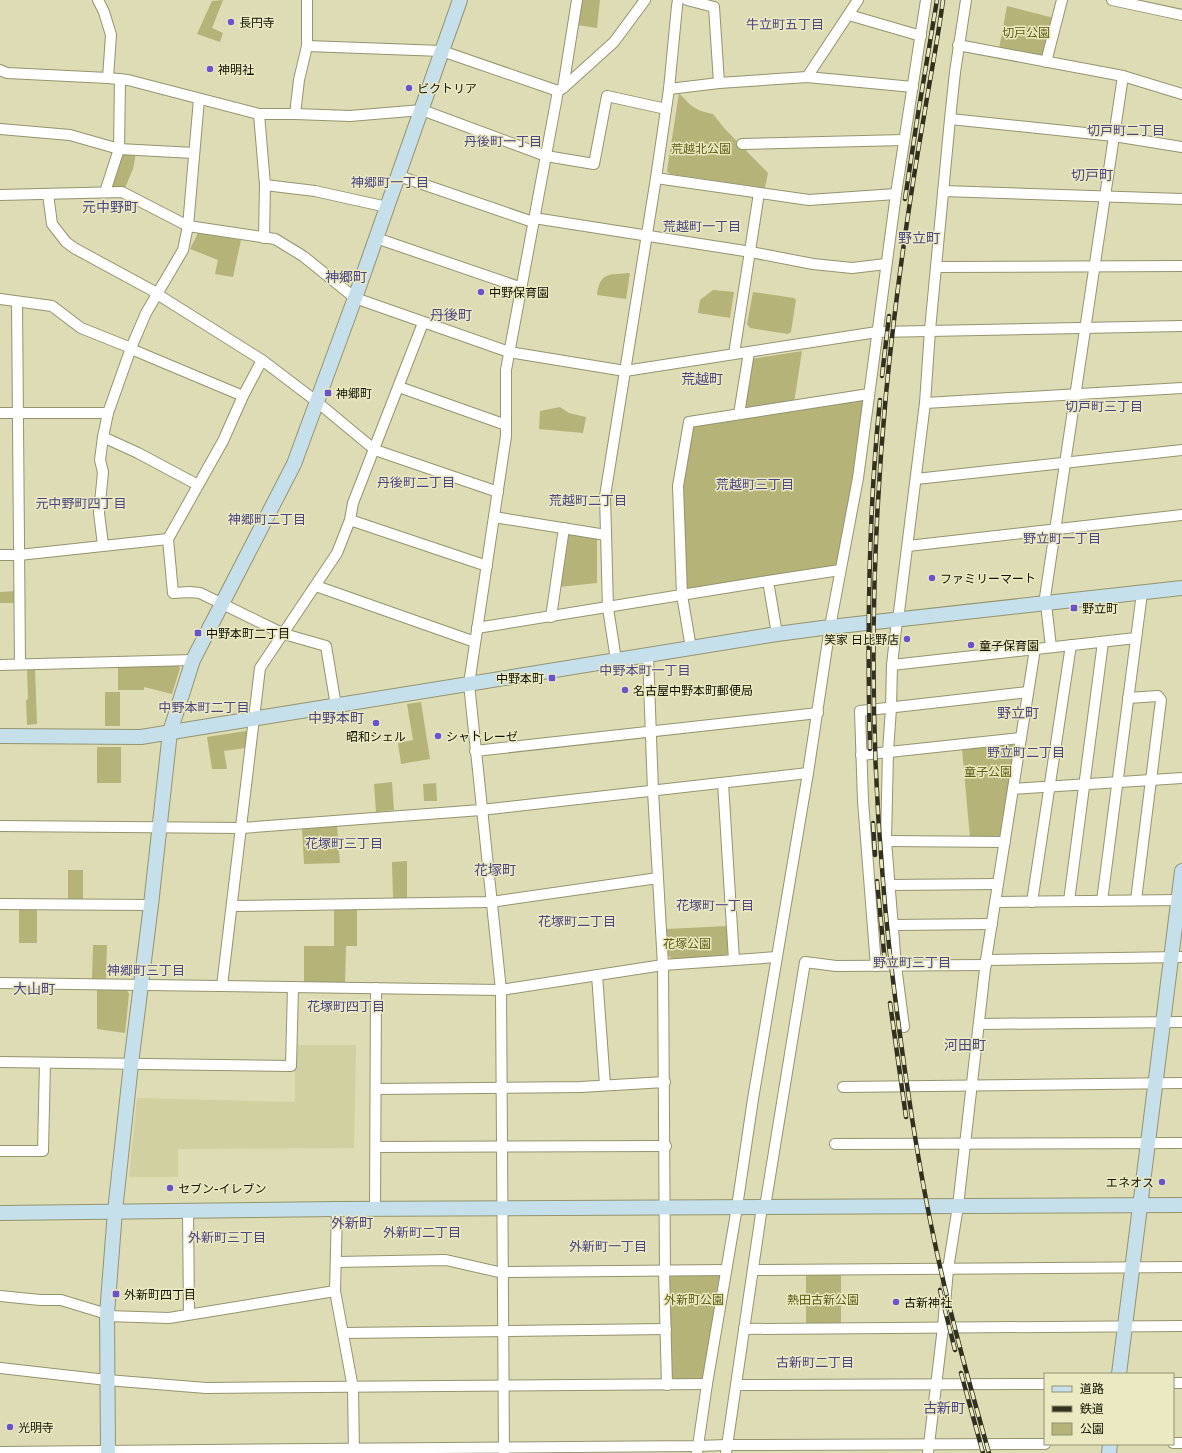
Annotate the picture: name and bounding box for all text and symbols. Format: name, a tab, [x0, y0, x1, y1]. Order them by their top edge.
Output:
place label: 長円寺	[239, 15, 275, 30]
district label: 牛立町五丁目	[746, 16, 824, 32]
marker: 長円寺	[226, 17, 236, 27]
park label: 切戸公園	[1002, 25, 1050, 40]
place label: 神明社	[218, 62, 254, 77]
marker: 神明社	[205, 64, 215, 74]
place label: ビクトリア	[417, 81, 477, 96]
marker: ビクトリア	[404, 83, 414, 93]
district label: 切戸町二丁目	[1087, 122, 1165, 138]
district label: 丹後町一丁目	[464, 133, 542, 149]
park label: 荒越北公園	[671, 141, 731, 156]
district label: 切戸町	[1071, 166, 1113, 183]
district label: 神郷町一丁目	[351, 174, 429, 190]
district label: 元中野町	[82, 198, 138, 215]
district label: 荒越町一丁目	[663, 218, 741, 234]
district label: 野立町	[898, 229, 940, 246]
district label: 神郷町	[325, 268, 367, 285]
place label: 中野保育園	[489, 285, 549, 300]
marker: 中野保育園	[476, 287, 486, 297]
district label: 丹後町	[430, 306, 472, 323]
district label: 荒越町	[681, 370, 723, 387]
place label: 神郷町	[336, 386, 372, 401]
marker: 神郷町	[323, 388, 333, 398]
district label: 切戸町三丁目	[1065, 398, 1143, 414]
district label: 丹後町二丁目	[377, 474, 455, 490]
district label: 荒越町三丁目	[716, 476, 794, 492]
district label: 荒越町二丁目	[549, 492, 627, 508]
district label: 元中野町四丁目	[35, 495, 127, 511]
district label: 神郷町二丁目	[228, 511, 306, 527]
district label: 野立町一丁目	[1023, 530, 1101, 546]
place label: ファミリーマート	[940, 571, 1036, 586]
marker: ファミリーマート	[927, 573, 937, 583]
place label: 野立町	[1082, 601, 1118, 616]
marker: 野立町	[1069, 603, 1079, 613]
place label: 中野本町二丁目	[206, 626, 290, 641]
marker: 中野本町二丁目	[193, 628, 203, 638]
place label: 笑家 日比野店	[824, 632, 899, 647]
marker: 笑家 日比野店	[902, 634, 912, 644]
place label: 童子保育園	[979, 638, 1039, 653]
marker: 童子保育園	[966, 640, 976, 650]
district label: 中野本町一丁目	[599, 662, 691, 678]
place label: 中野本町	[496, 671, 544, 686]
marker: 中野本町	[547, 673, 557, 683]
place label: 名古屋中野本町郵便局	[633, 683, 753, 698]
marker: 名古屋中野本町郵便局	[620, 685, 630, 695]
district label: 中野本町二丁目	[158, 699, 250, 715]
district label: 野立町	[997, 704, 1039, 721]
district label: 中野本町	[308, 709, 364, 726]
marker: 昭和シェル	[371, 718, 381, 728]
place label: 昭和シェル	[346, 729, 406, 744]
place label: シャトレーゼ	[446, 729, 518, 744]
marker: シャトレーゼ	[433, 731, 443, 741]
district label: 野立町二丁目	[987, 744, 1065, 760]
park label: 童子公園	[964, 764, 1012, 779]
district label: 花塚町三丁目	[305, 835, 383, 851]
district label: 花塚町	[474, 861, 516, 878]
district label: 花塚町一丁目	[676, 897, 754, 913]
district label: 花塚町二丁目	[538, 913, 616, 929]
park label: 花塚公園	[663, 936, 711, 951]
district label: 野立町三丁目	[873, 954, 951, 970]
district label: 神郷町三丁目	[107, 962, 185, 978]
district label: 大山町	[13, 980, 55, 997]
district label: 花塚町四丁目	[307, 998, 385, 1014]
district label: 河田町	[944, 1036, 986, 1053]
place label: エネオス	[1106, 1175, 1154, 1190]
marker: エネオス	[1157, 1177, 1167, 1187]
place label: セブン-イレブン	[178, 1181, 267, 1196]
marker: セブン-イレブン	[165, 1183, 175, 1193]
district label: 外新町	[331, 1214, 373, 1231]
district label: 外新町二丁目	[383, 1224, 461, 1240]
district label: 外新町三丁目	[188, 1229, 266, 1245]
district label: 外新町一丁目	[569, 1238, 647, 1254]
place label: 外新町四丁目	[124, 1287, 196, 1302]
marker: 外新町四丁目	[111, 1289, 121, 1299]
park label: 外新町公園	[664, 1292, 724, 1307]
park label: 熱田古新公園	[787, 1292, 859, 1307]
place label: 古新神社	[904, 1295, 952, 1310]
marker: 古新神社	[891, 1297, 901, 1307]
district label: 古新町二丁目	[776, 1354, 854, 1370]
legend	[1044, 1373, 1174, 1445]
text: 道路	[1080, 1381, 1104, 1396]
district label: 古新町	[923, 1399, 965, 1416]
text: 鉄道	[1080, 1401, 1104, 1416]
place label: 光明寺	[18, 1420, 54, 1435]
text: 公園	[1080, 1421, 1104, 1436]
marker: 光明寺	[5, 1422, 15, 1432]

